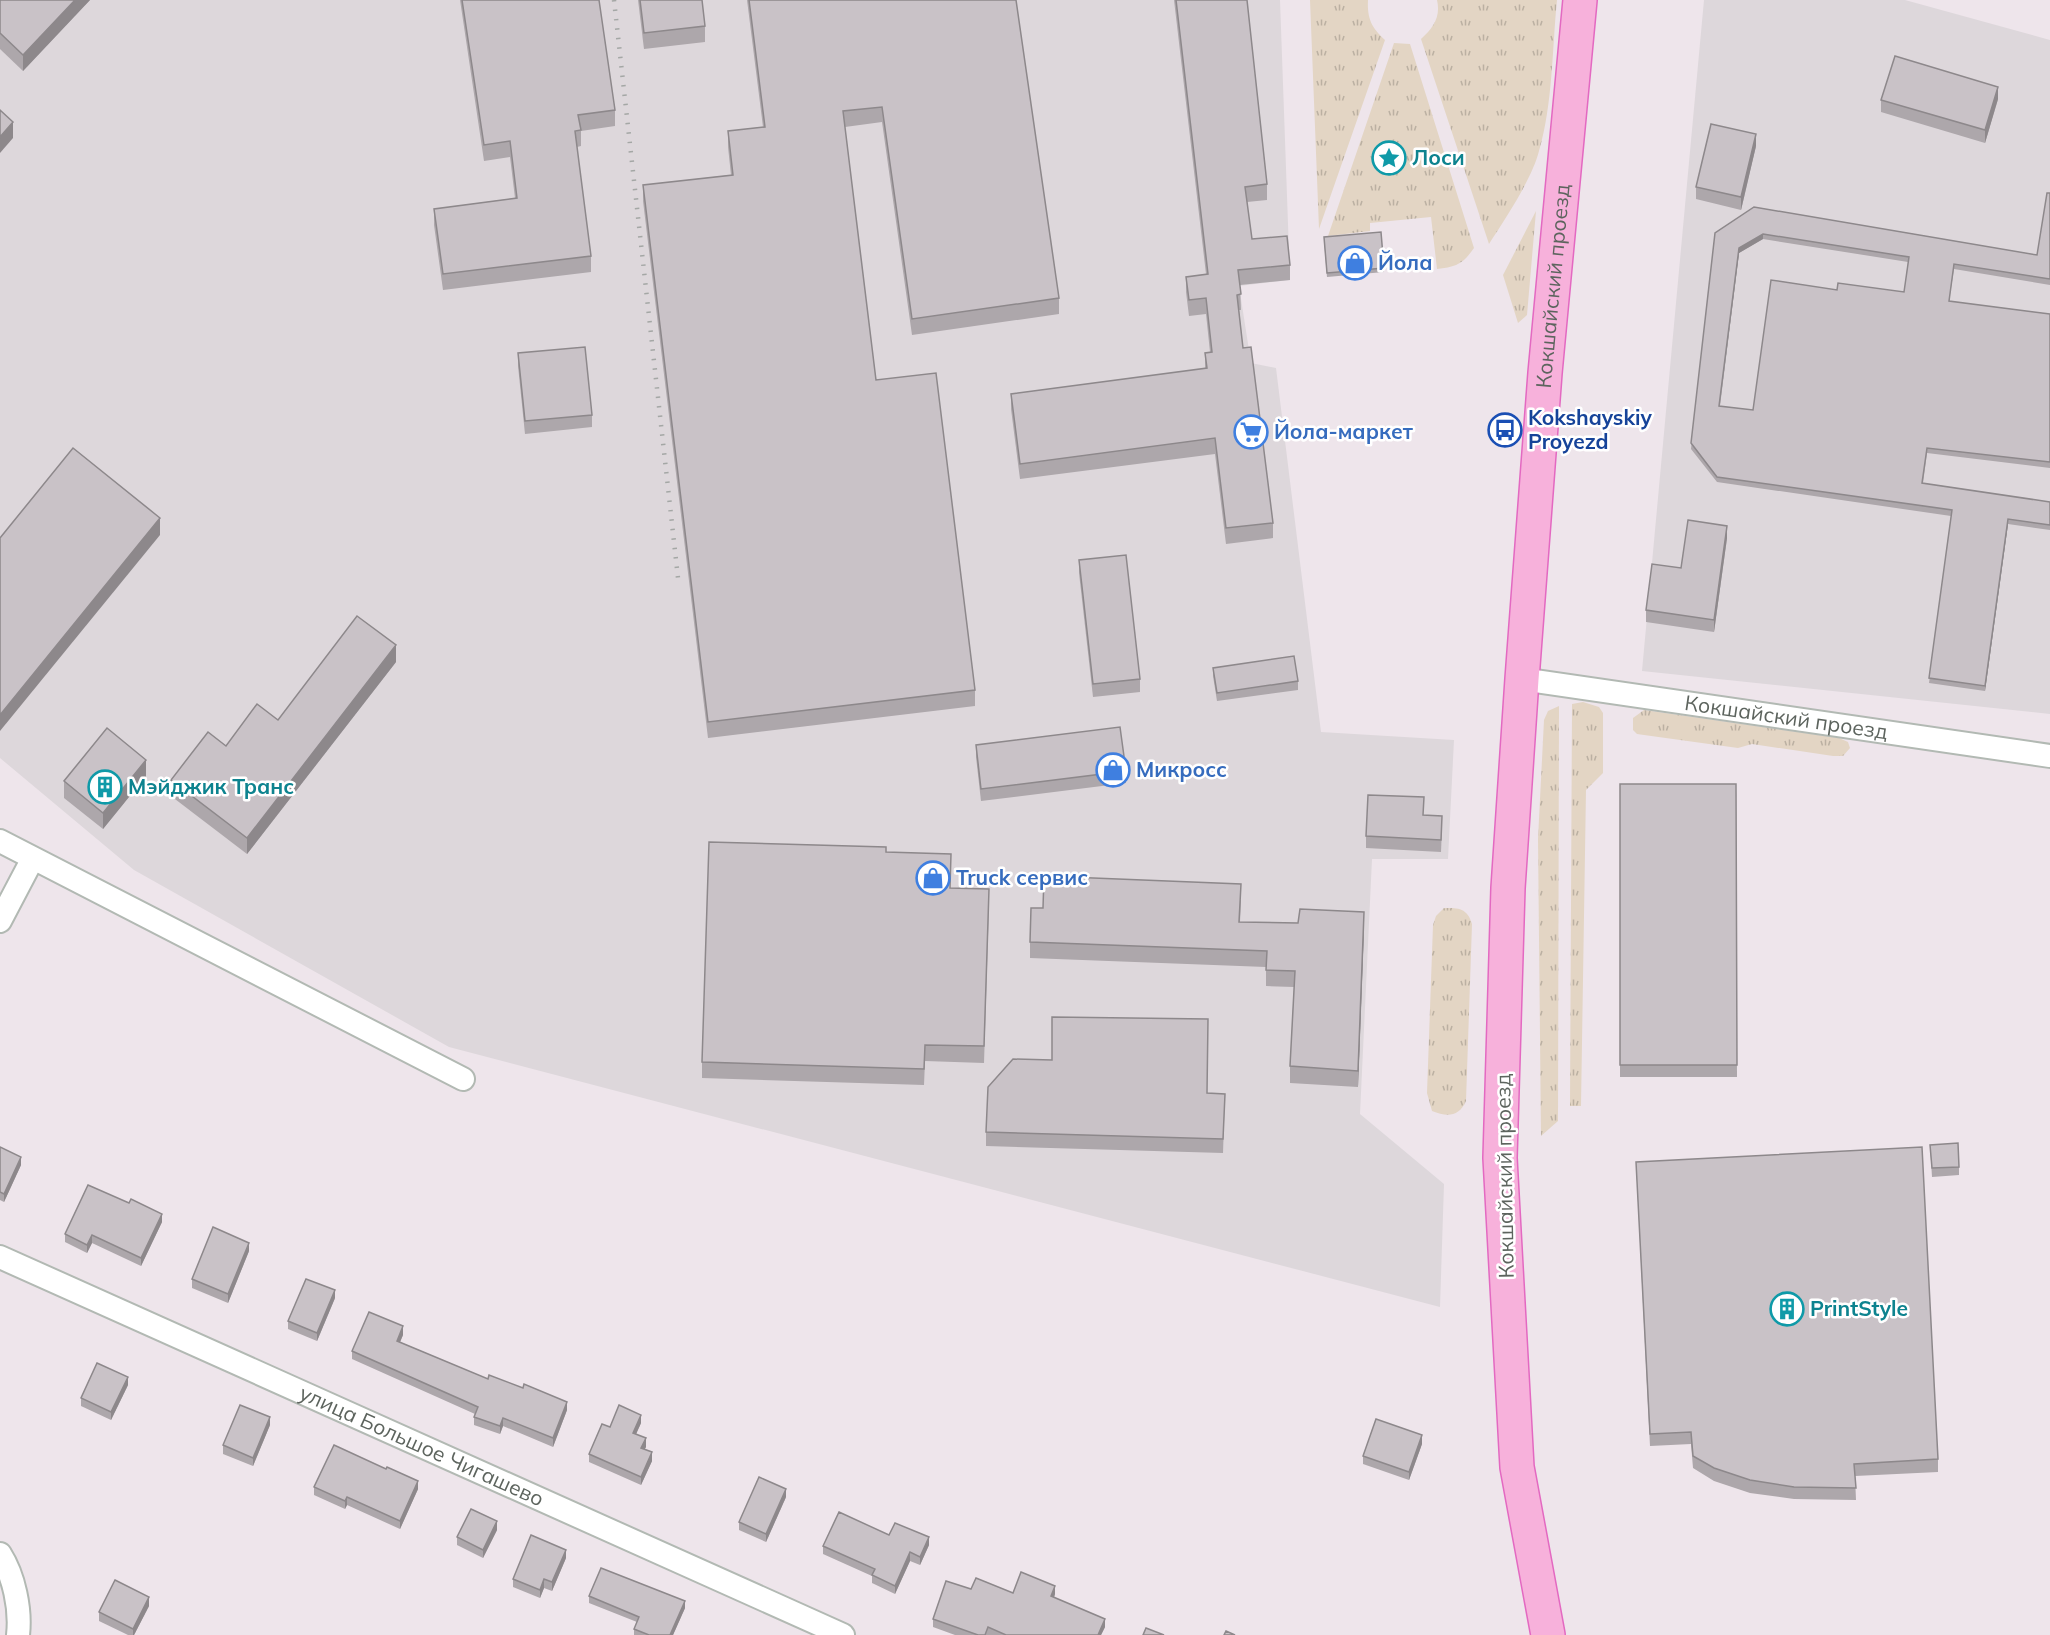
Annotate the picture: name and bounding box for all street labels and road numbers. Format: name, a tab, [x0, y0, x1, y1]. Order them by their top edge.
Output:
street label: Кокшайский проезд	[1530, 183, 1575, 389]
street label: Кокшайский проезд	[1683, 689, 1890, 744]
street label: Кокшайский проезд	[1489, 1073, 1519, 1279]
street label: улица Большое Чигашево	[296, 1379, 548, 1511]

